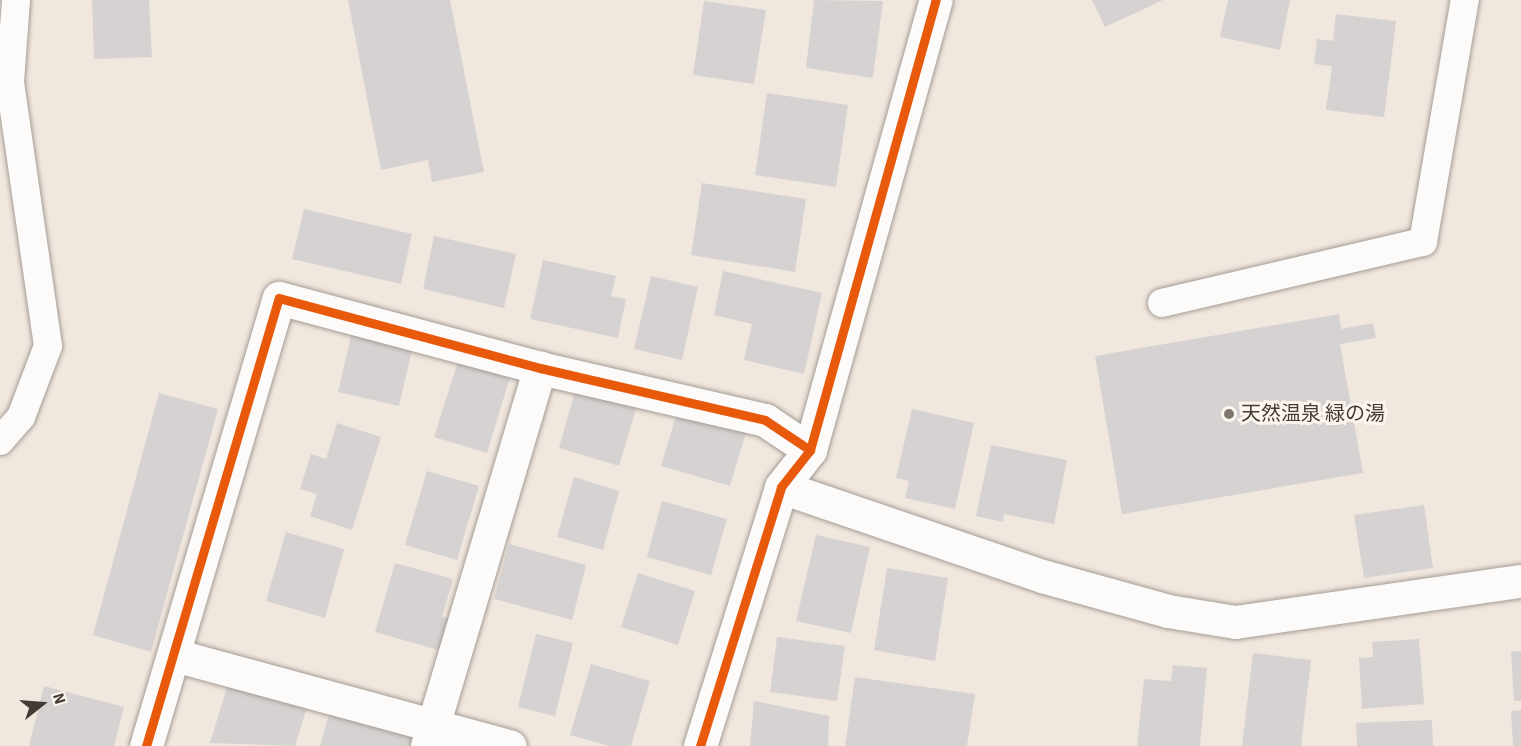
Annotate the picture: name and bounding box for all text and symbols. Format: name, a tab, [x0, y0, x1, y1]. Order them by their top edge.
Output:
place label: 天然温泉 緑の湯	[1241, 402, 1385, 426]
marker: 天然温泉 緑の湯	[1222, 407, 1236, 421]
north arrow	[12, 674, 72, 734]
text: N	[47, 690, 71, 707]

